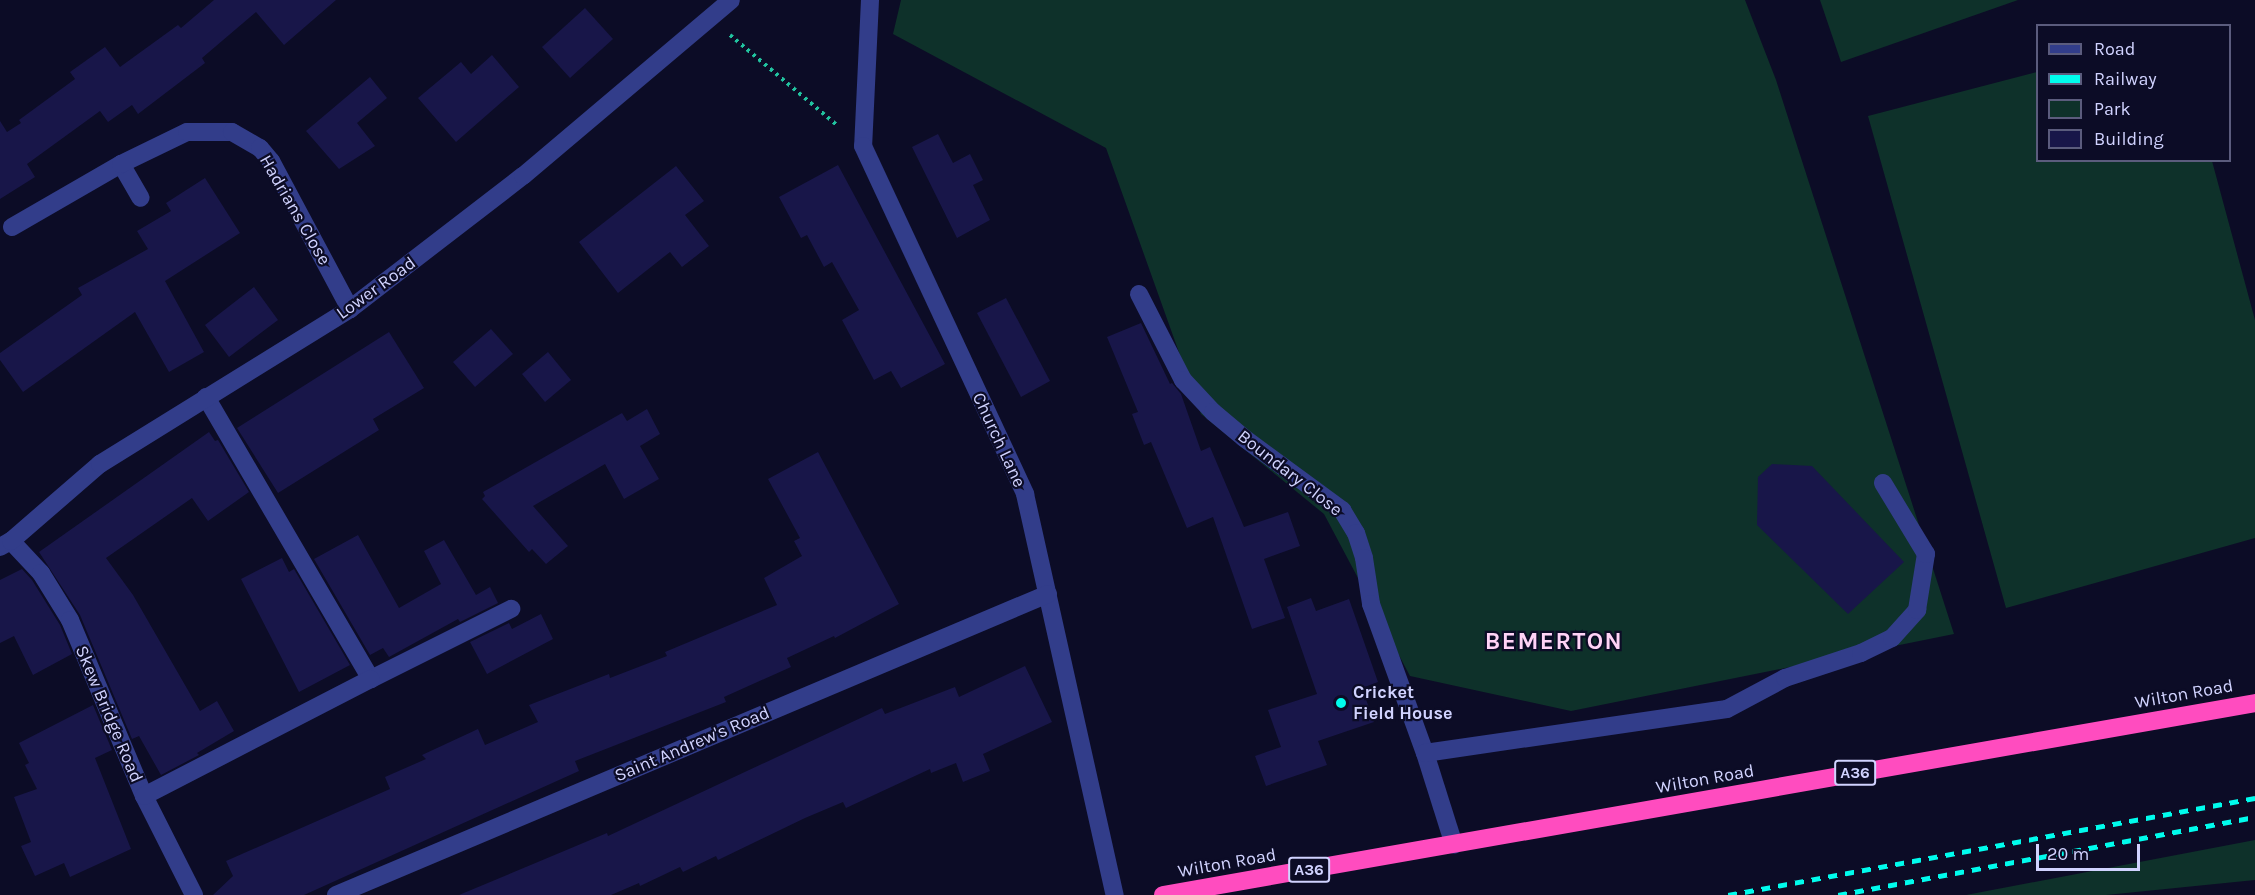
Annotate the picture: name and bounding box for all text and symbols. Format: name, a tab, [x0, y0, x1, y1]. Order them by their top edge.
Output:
legend	[2036, 24, 2231, 162]
text: Road	[2094, 38, 2135, 60]
text: Railway	[2094, 68, 2157, 90]
text: Park	[2094, 98, 2131, 120]
text: Building	[2094, 128, 2164, 150]
street label: Hadrians Close	[255, 151, 335, 269]
street label: Lower Road	[332, 252, 420, 324]
street label: Church Lane	[968, 389, 1030, 491]
street label: Boundary Close	[1233, 425, 1347, 521]
district label: BEMERTON	[1485, 628, 1623, 656]
street label: Skew Bridge Road	[70, 642, 148, 786]
street label: Wilton Road	[2133, 675, 2235, 713]
place label: Cricket Field House	[1353, 682, 1453, 724]
marker: Cricket Field House	[1334, 696, 1348, 710]
street label: Saint Andrew's Road	[611, 702, 773, 786]
street label: Wilton Road	[1654, 760, 1756, 798]
road number: A36	[1834, 760, 1876, 786]
scale bar	[2039, 832, 2142, 870]
text: 20 m	[2047, 843, 2089, 865]
street label: Wilton Road	[1176, 844, 1278, 882]
road number: A36	[1288, 857, 1330, 883]

